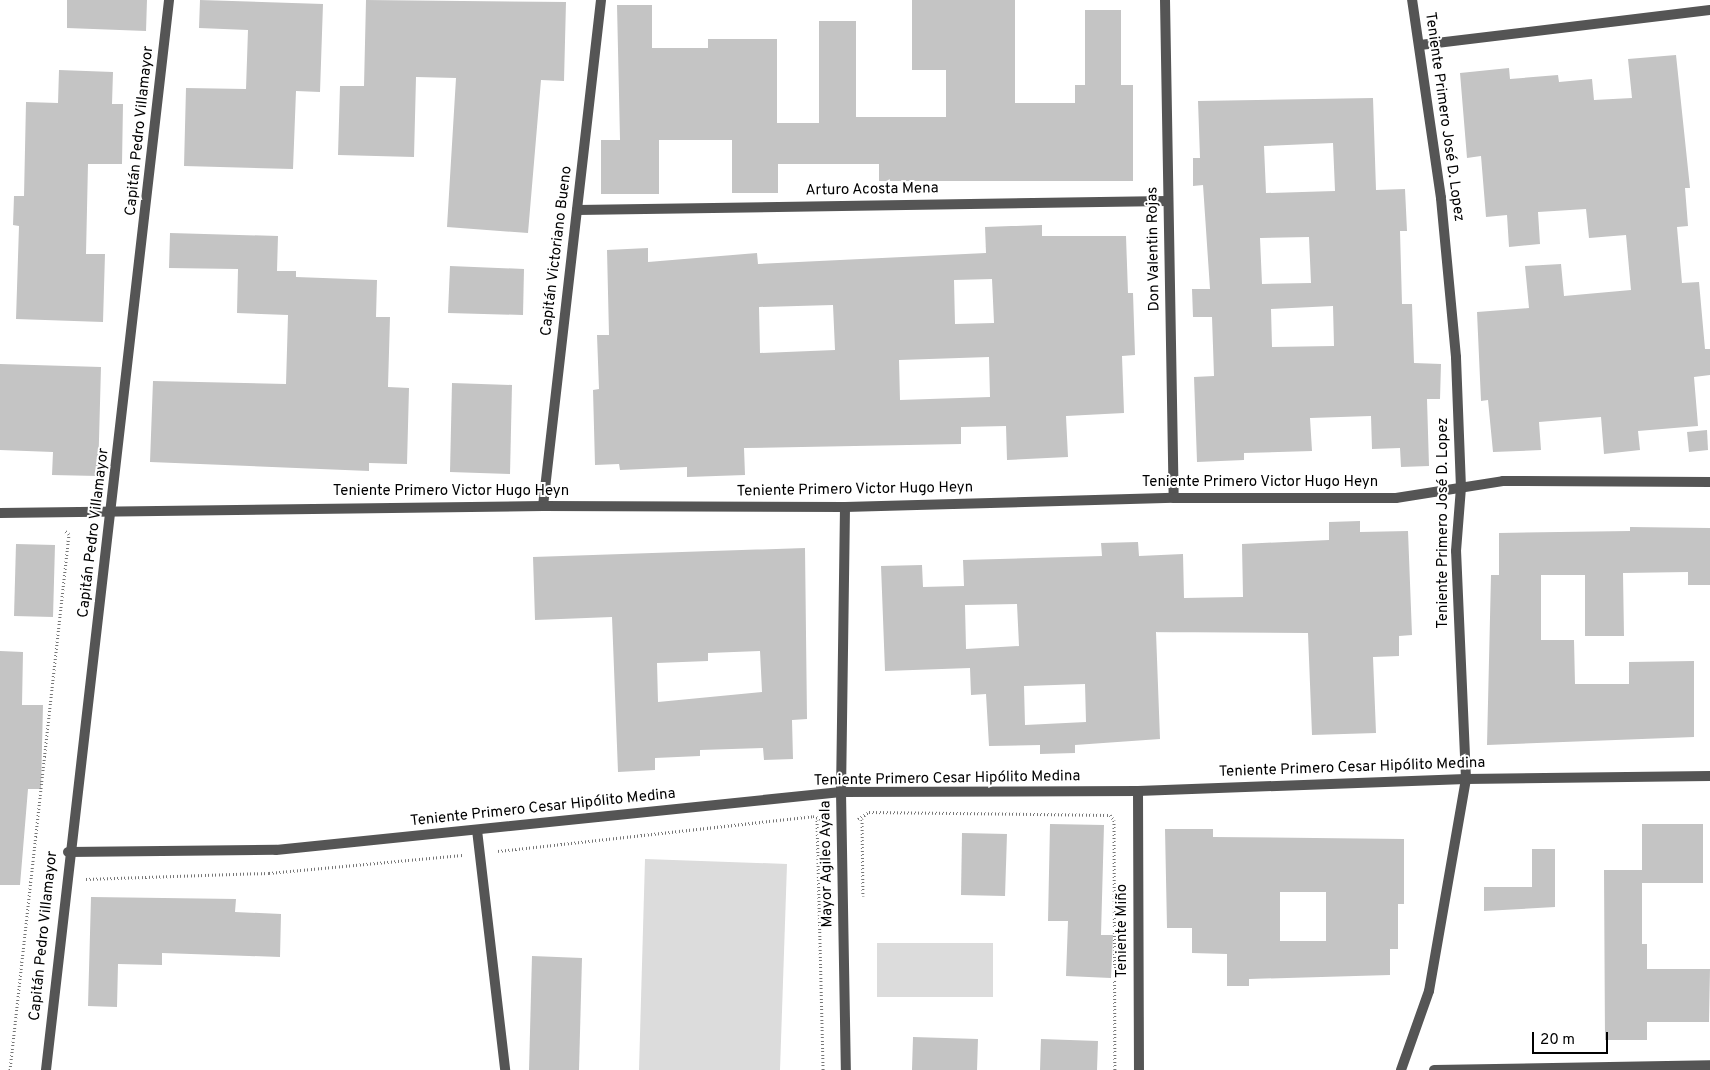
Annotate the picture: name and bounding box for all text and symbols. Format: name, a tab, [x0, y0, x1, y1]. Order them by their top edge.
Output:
street label: Teniente Primero José D. Lopez	[1420, 11, 1468, 223]
street label: Capitán Pedro Villamayor	[122, 45, 158, 217]
street label: Capitán Victoriano Bueno	[538, 165, 576, 337]
street label: Arturo Acosta Mena	[805, 180, 939, 200]
street label: Don Valentin Rojas	[1144, 186, 1164, 312]
street label: Teniente Primero José D. Lopez	[1435, 417, 1453, 629]
street label: Capitán Pedro Villamayor	[75, 447, 113, 619]
street label: Teniente Primero Victor Hugo Heyn	[1141, 474, 1379, 492]
street label: Teniente Primero Victor Hugo Heyn	[736, 479, 974, 501]
street label: Teniente Primero Victor Hugo Heyn	[332, 483, 570, 501]
street label: Teniente Primero Cesar Hipólito Medina	[1218, 754, 1486, 782]
street label: Teniente Primero Cesar Hipólito Medina	[814, 768, 1080, 790]
street label: Teniente Primero Cesar Hipólito Medina	[409, 785, 677, 831]
street label: Mayor Agileo Ayala	[817, 800, 837, 928]
street label: Capitán Pedro Villamayor	[26, 850, 62, 1022]
street label: Teniente Miño	[1114, 884, 1132, 978]
scale bar	[1535, 1022, 1611, 1054]
text: 20 m	[1540, 1031, 1575, 1050]

